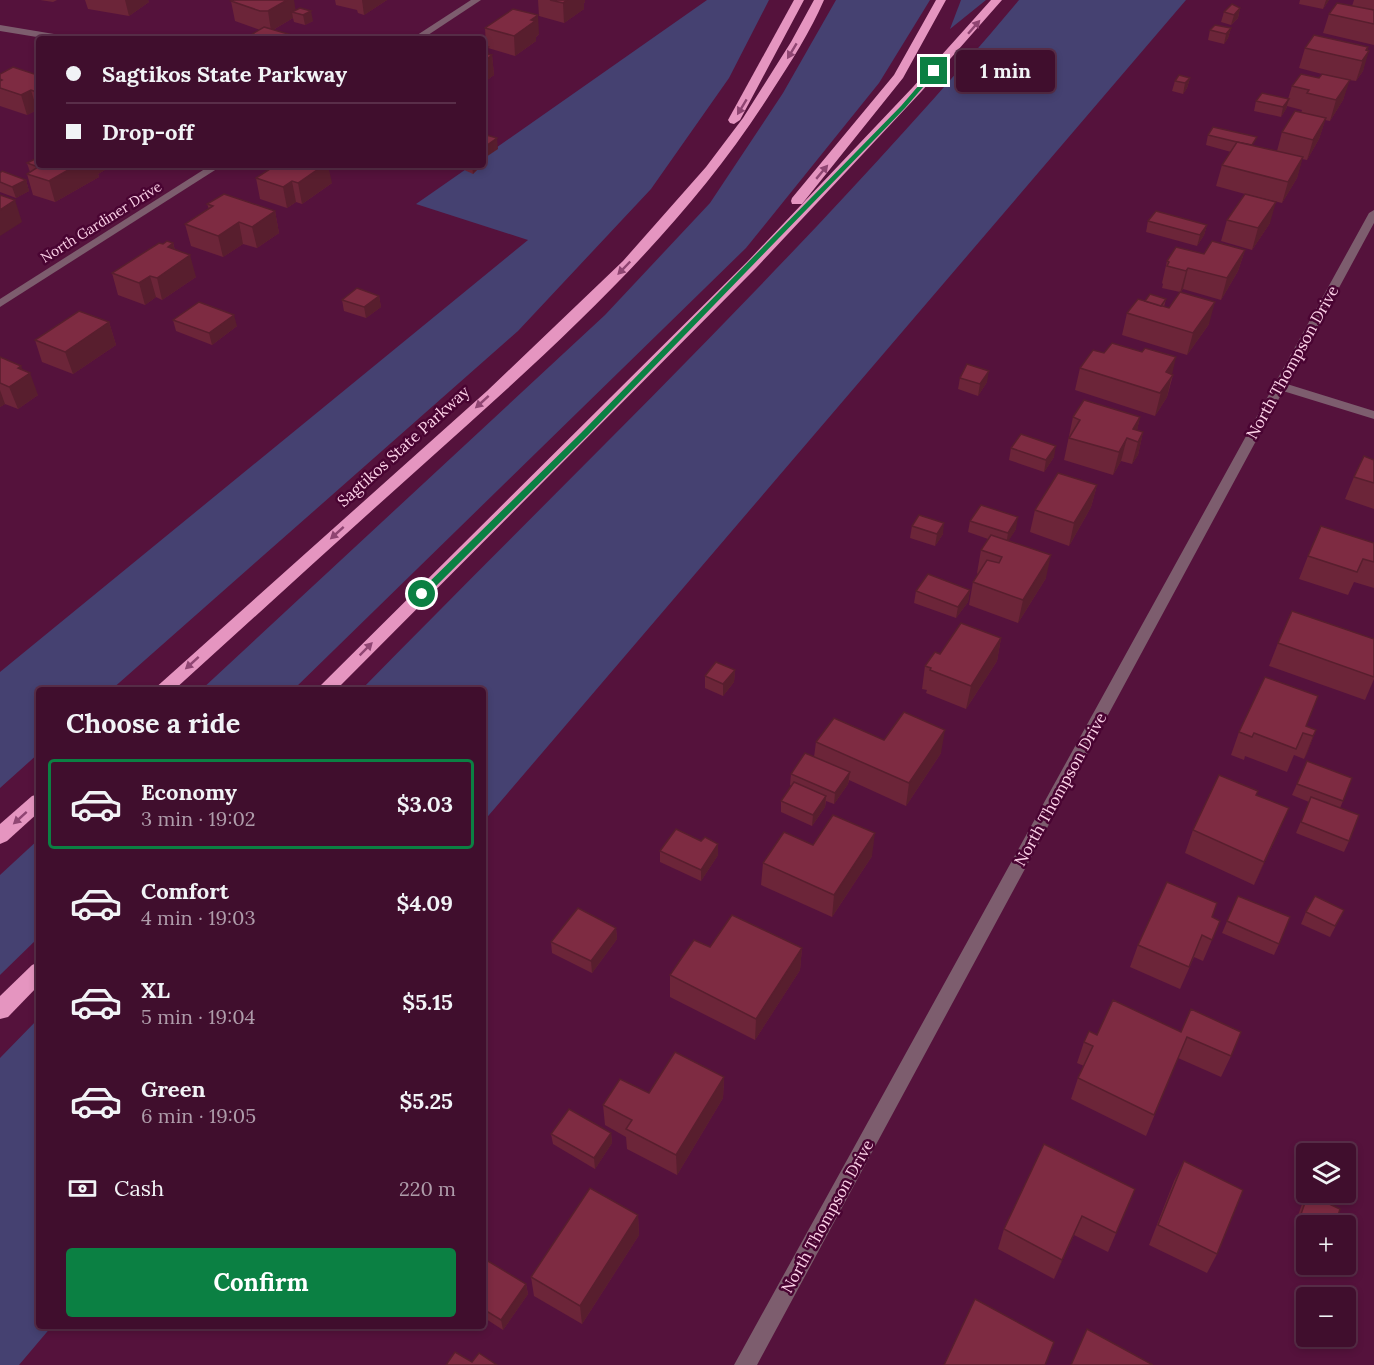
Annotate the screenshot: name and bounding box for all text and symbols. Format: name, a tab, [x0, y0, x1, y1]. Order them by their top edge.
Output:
one-way arrow	[967, 19, 980, 35]
one-way arrow	[786, 43, 797, 59]
callout: 1 min	[955, 50, 1054, 92]
route end	[920, 57, 947, 84]
text: 1 min	[980, 58, 1031, 83]
text: Sagtikos State Parkway	[102, 60, 347, 88]
one-way arrow	[736, 99, 747, 115]
text: Drop-off	[102, 118, 194, 146]
one-way arrow	[815, 164, 828, 180]
street label: North Gardiner Drive	[37, 177, 165, 267]
one-way arrow	[617, 261, 631, 275]
street label: North Thompson Drive	[1242, 282, 1343, 442]
street label: Sagtikos State Parkway	[333, 381, 474, 511]
one-way arrow	[476, 395, 490, 409]
one-way arrow	[330, 526, 345, 540]
route start	[408, 580, 435, 607]
one-way arrow	[359, 642, 374, 656]
one-way arrow	[185, 656, 200, 669]
text: Choose a ride	[66, 706, 240, 740]
street label: North Thompson Drive	[1010, 709, 1111, 869]
icon: car	[69, 777, 123, 831]
text: Economy	[141, 778, 237, 806]
text: $3.03	[397, 790, 453, 818]
text: 3 min · 19:02	[141, 806, 255, 831]
one-way arrow	[12, 811, 27, 825]
icon: car	[69, 876, 123, 930]
text: Comfort	[141, 877, 229, 905]
text: $4.09	[397, 889, 453, 917]
text: 4 min · 19:03	[141, 905, 256, 930]
icon: car	[69, 975, 123, 1029]
text: XL	[141, 976, 170, 1004]
text: $5.15	[402, 988, 453, 1016]
text: 5 min · 19:04	[141, 1004, 255, 1029]
icon: car	[69, 1074, 123, 1128]
text: Green	[141, 1075, 206, 1103]
text: $5.25	[399, 1087, 453, 1115]
text: 6 min · 19:05	[141, 1103, 256, 1128]
street label: North Thompson Drive	[777, 1136, 878, 1296]
map controls	[1296, 1143, 1356, 1347]
button: layers	[1296, 1143, 1356, 1203]
icon: cash	[66, 1172, 99, 1205]
text: Cash	[114, 1174, 164, 1202]
text: 220 m	[399, 1176, 456, 1201]
button: +	[1296, 1215, 1356, 1275]
button: Confirm	[66, 1248, 456, 1317]
button: −	[1296, 1287, 1356, 1347]

